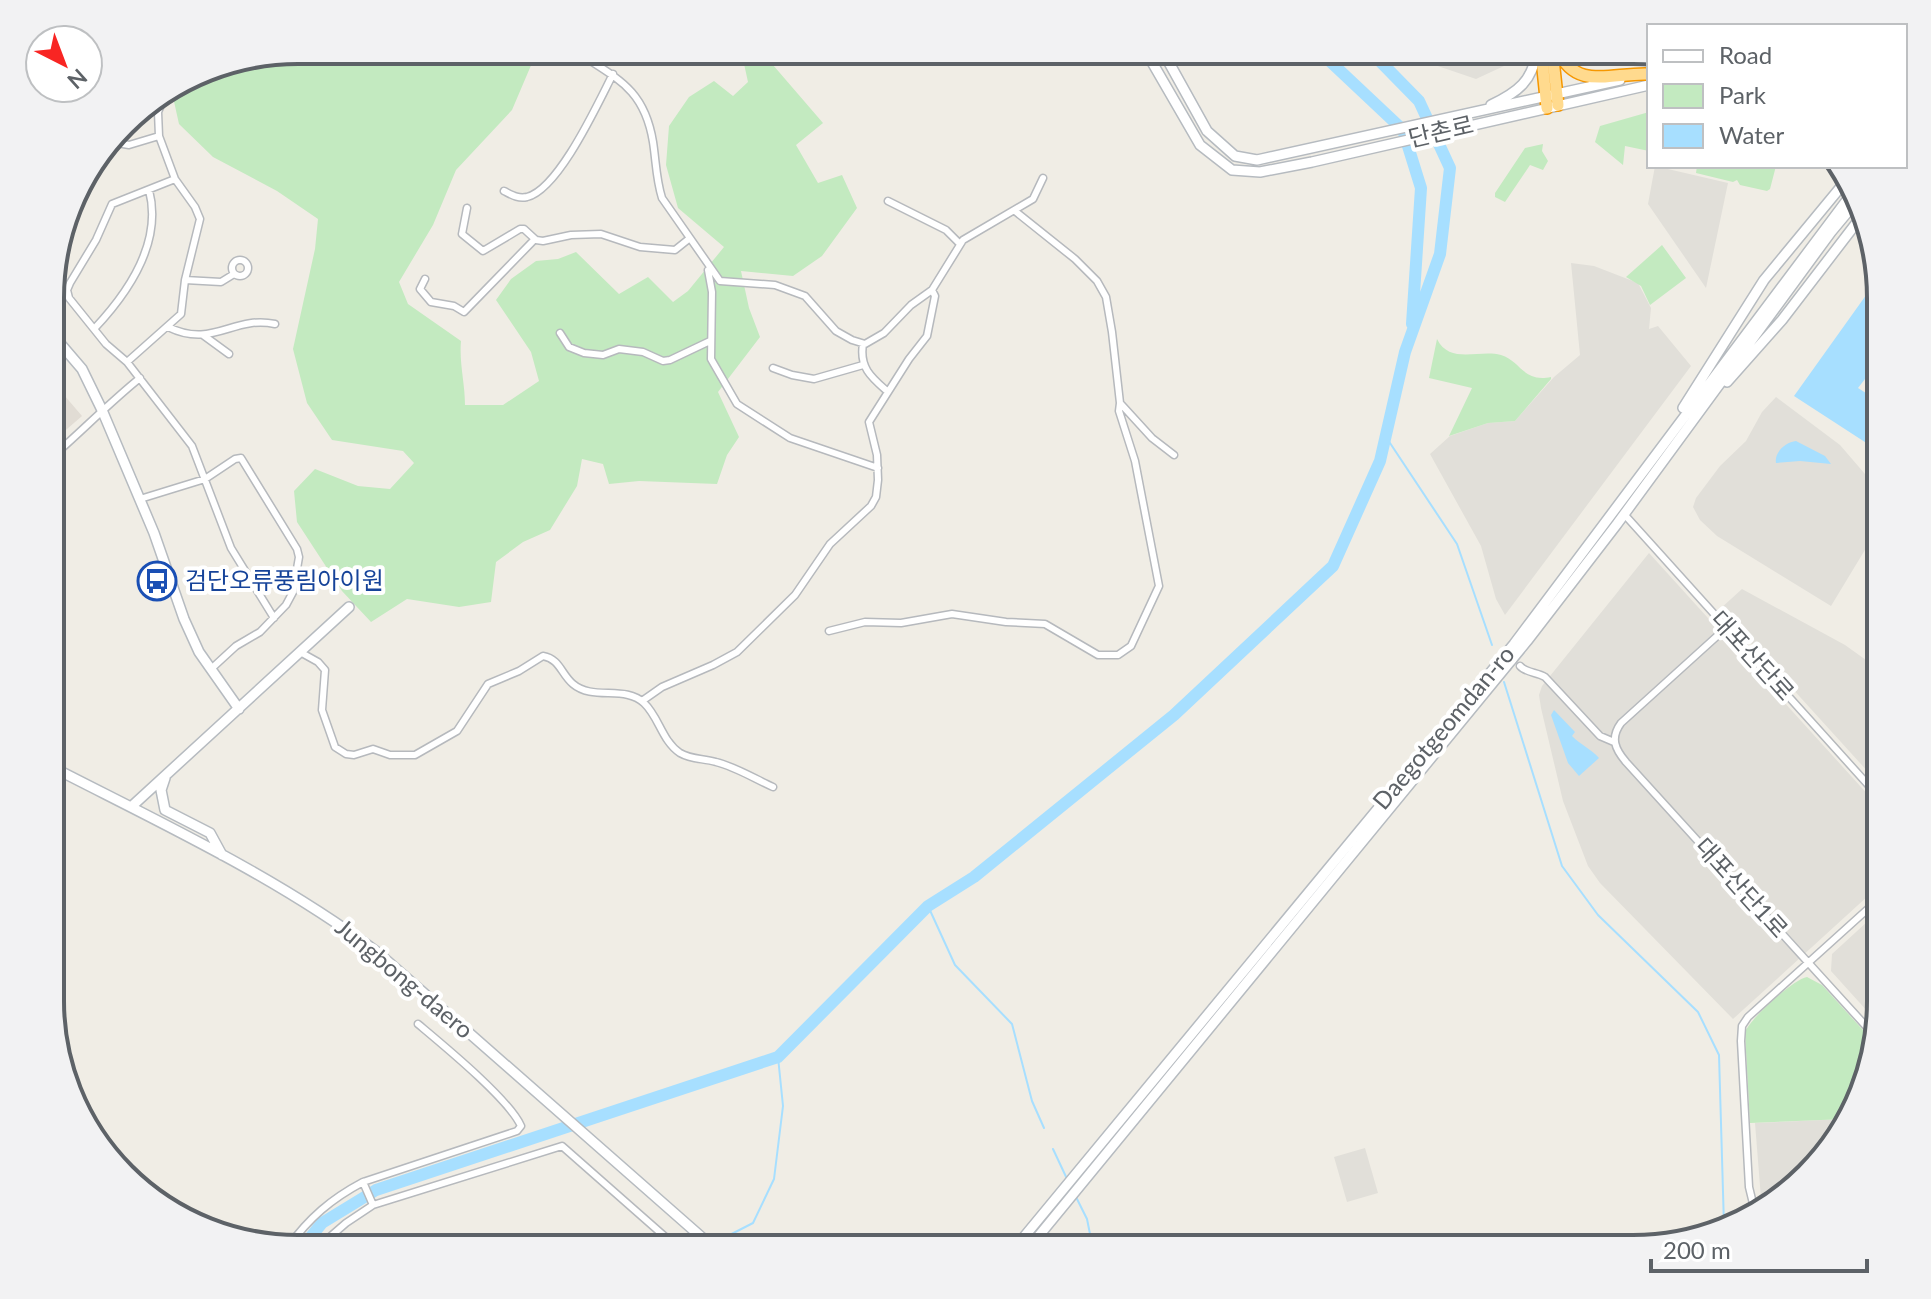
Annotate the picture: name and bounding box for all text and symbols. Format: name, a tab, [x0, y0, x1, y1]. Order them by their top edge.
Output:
north arrow	[24, 24, 104, 104]
legend	[1647, 24, 1907, 168]
text: Road	[1719, 40, 1772, 69]
text: N	[62, 64, 93, 95]
text: Park	[1719, 80, 1767, 109]
street label: 단촌로	[1405, 109, 1476, 152]
text: Water	[1719, 120, 1784, 149]
bus stop icon: 검단오류풍림아이원	[136, 560, 178, 602]
place label: 검단오류풍림아이원	[185, 565, 384, 594]
street label: 대포산단로	[1705, 604, 1801, 706]
street label: Daegotgeomdan-ro	[1366, 639, 1520, 815]
street label: 대포산단1로	[1690, 831, 1794, 943]
street label: Jungbong-daero	[330, 912, 480, 1044]
scale bar	[1651, 1223, 1867, 1273]
text: 200 m	[1663, 1235, 1731, 1264]

